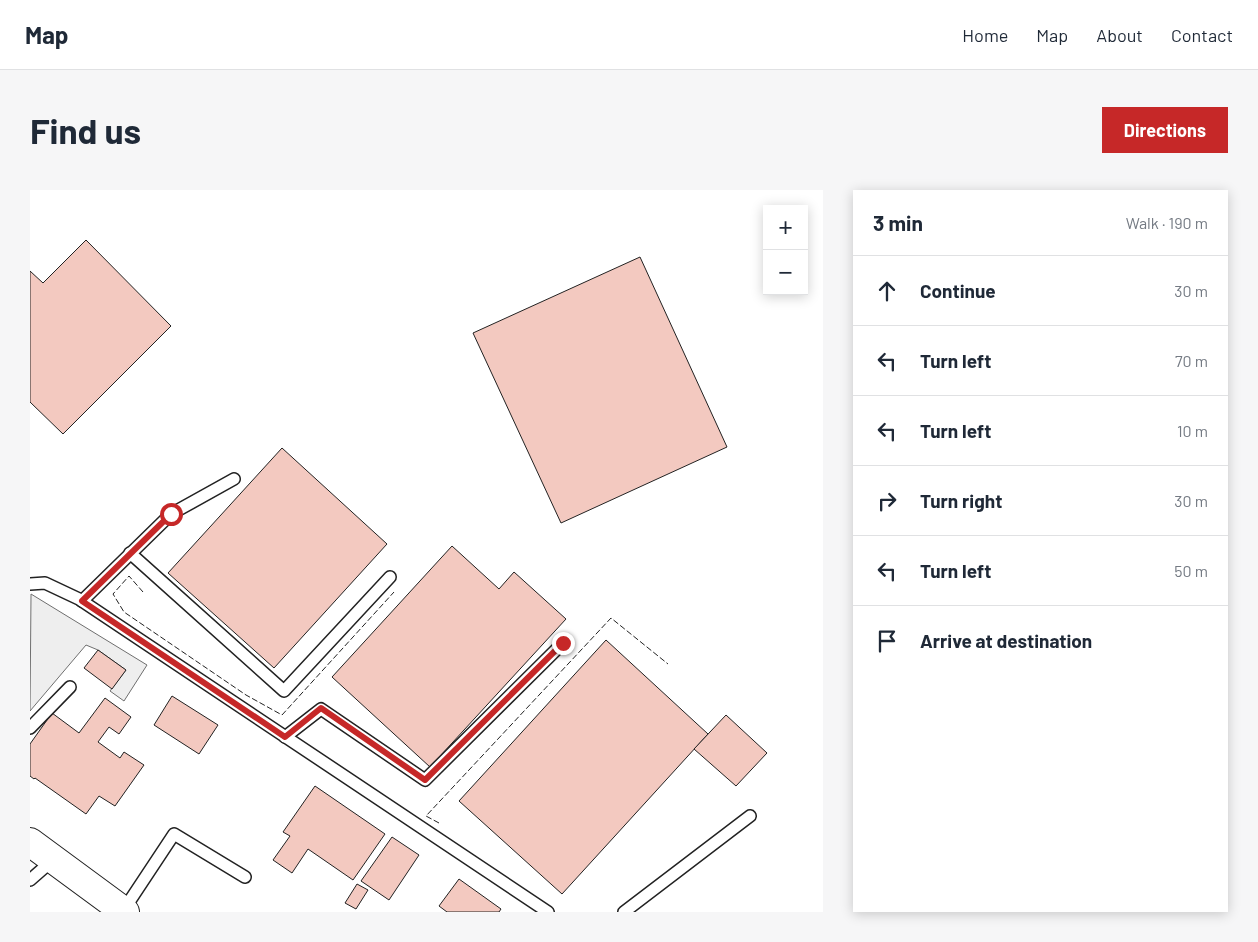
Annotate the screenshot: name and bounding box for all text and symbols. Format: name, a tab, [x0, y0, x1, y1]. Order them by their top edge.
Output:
text: Map	[25, 20, 68, 49]
text: Home	[962, 24, 1008, 46]
text: Map	[1036, 24, 1068, 46]
text: About	[1096, 24, 1143, 46]
text: Contact	[1171, 24, 1233, 46]
button: Directions	[1102, 107, 1228, 153]
text: Find us	[30, 109, 141, 151]
map controls	[763, 205, 808, 295]
button: +	[763, 205, 808, 250]
text: 3 min	[873, 210, 923, 235]
text: Walk · 190 m	[1126, 213, 1208, 232]
button: −	[763, 250, 808, 295]
icon: ahead	[873, 277, 901, 305]
text: Continue	[920, 279, 996, 302]
text: 30 m	[1174, 281, 1208, 300]
icon: left	[873, 347, 901, 375]
text: Turn left	[920, 349, 991, 372]
text: 70 m	[1175, 351, 1208, 370]
icon: left	[873, 417, 901, 445]
text: Turn left	[920, 419, 991, 442]
text: 10 m	[1177, 421, 1208, 440]
icon: right	[873, 487, 901, 515]
text: Turn right	[920, 489, 1002, 512]
text: 30 m	[1174, 491, 1208, 510]
route start	[160, 503, 183, 526]
icon: left	[873, 557, 901, 585]
text: Turn left	[920, 559, 991, 582]
text: 50 m	[1174, 561, 1208, 580]
icon: arrive	[873, 627, 901, 655]
text: Arrive at destination	[920, 629, 1092, 652]
route end	[552, 632, 575, 655]

